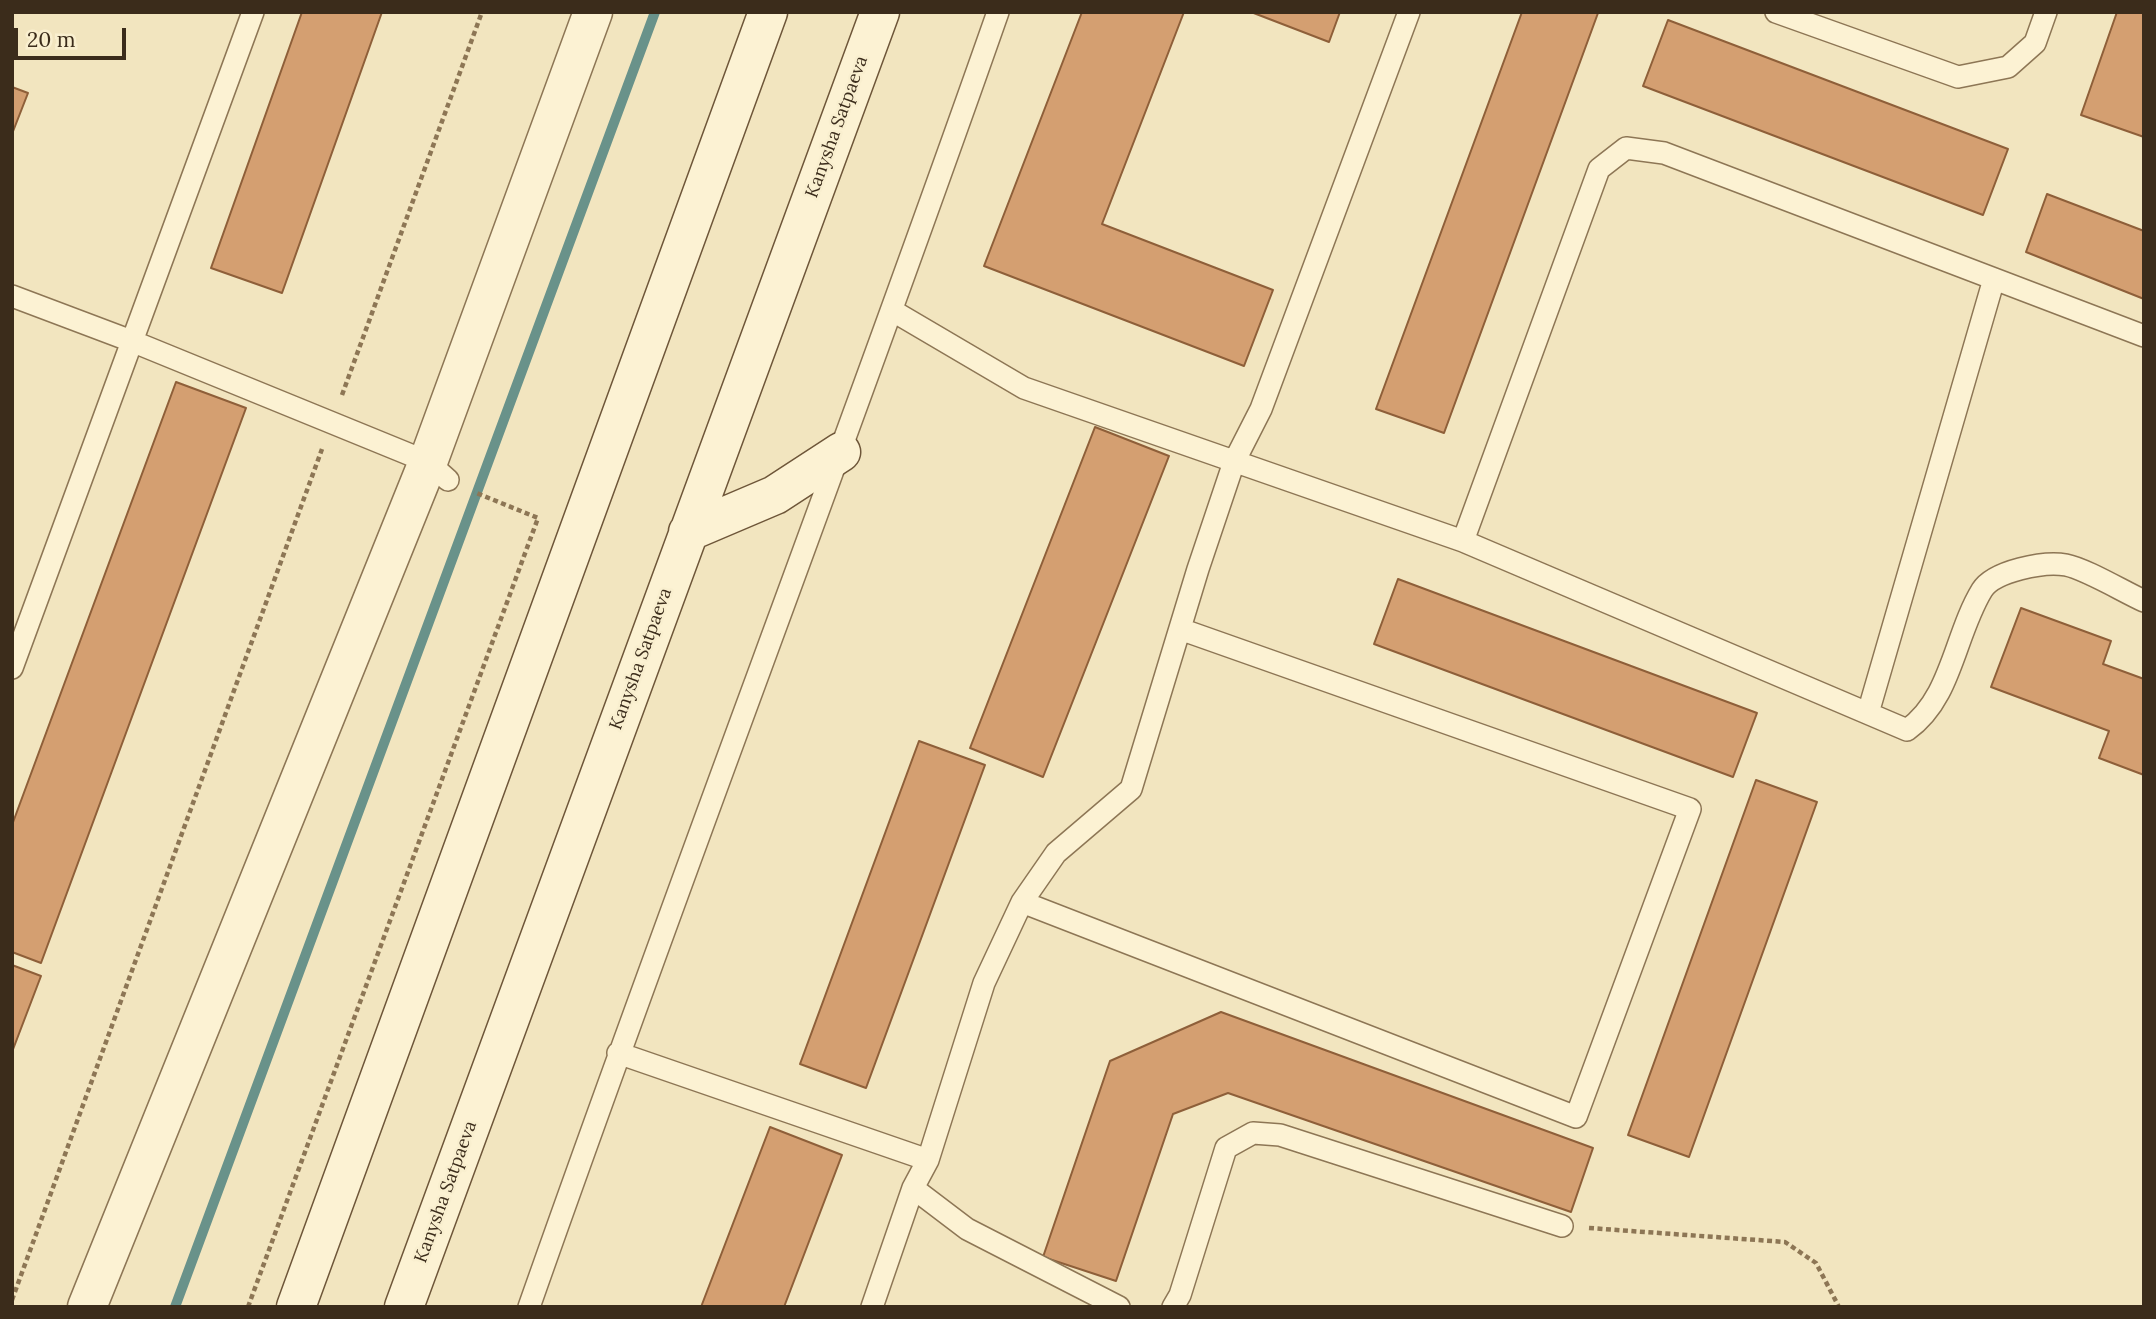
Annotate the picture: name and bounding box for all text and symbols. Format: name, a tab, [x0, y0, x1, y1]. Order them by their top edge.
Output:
scale bar	[18, 14, 130, 58]
text: 20 m	[27, 26, 76, 53]
street label: Kanysha Satpaeva	[801, 53, 873, 201]
street label: Kanysha Satpaeva	[605, 585, 677, 733]
street label: Kanysha Satpaeva	[410, 1118, 482, 1266]

